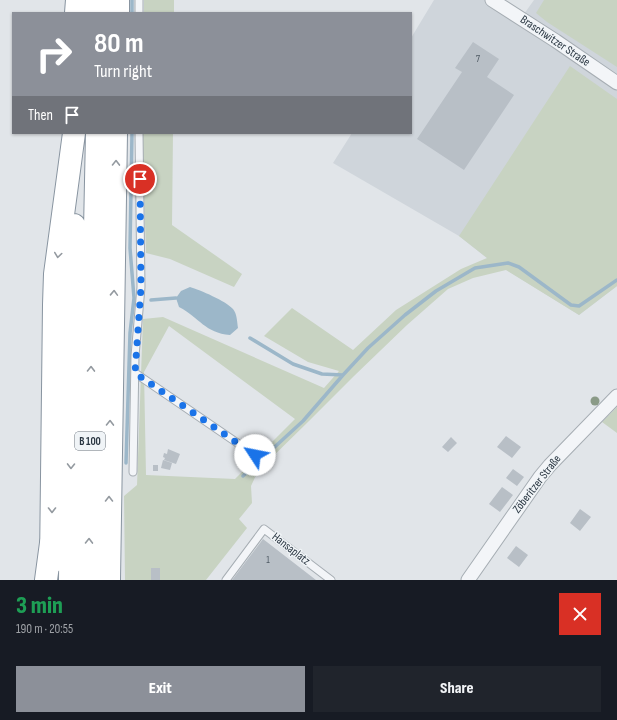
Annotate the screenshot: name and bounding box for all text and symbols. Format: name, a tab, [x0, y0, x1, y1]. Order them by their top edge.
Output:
street label: Braschwitzer Straße	[517, 12, 593, 70]
text: 80 m	[94, 27, 143, 60]
icon: right	[28, 28, 80, 80]
house number: 7	[476, 53, 480, 65]
text: Turn right	[94, 61, 152, 82]
icon: arrive	[61, 104, 83, 126]
text: Then	[28, 106, 53, 125]
one-way arrow	[112, 160, 120, 166]
pin	[123, 162, 157, 196]
icon: arrive	[129, 168, 151, 190]
one-way arrow	[54, 252, 63, 258]
one-way arrow	[109, 290, 118, 296]
one-way arrow	[87, 366, 95, 372]
one-way arrow	[106, 420, 115, 426]
road number: B 100	[75, 432, 105, 450]
position arrow	[234, 434, 276, 476]
street label: Zöberitzer Straße	[510, 452, 564, 516]
one-way arrow	[67, 463, 75, 469]
one-way arrow	[105, 496, 114, 502]
one-way arrow	[48, 507, 56, 513]
street label: Hansaplatz	[269, 529, 314, 569]
one-way arrow	[85, 538, 93, 544]
house number: 1	[266, 554, 270, 566]
text: 3 min	[16, 591, 63, 620]
button: close	[559, 593, 601, 635]
text: 190 m · 20:55	[16, 621, 73, 637]
button: Exit	[16, 666, 305, 712]
button: Share	[313, 666, 601, 712]

